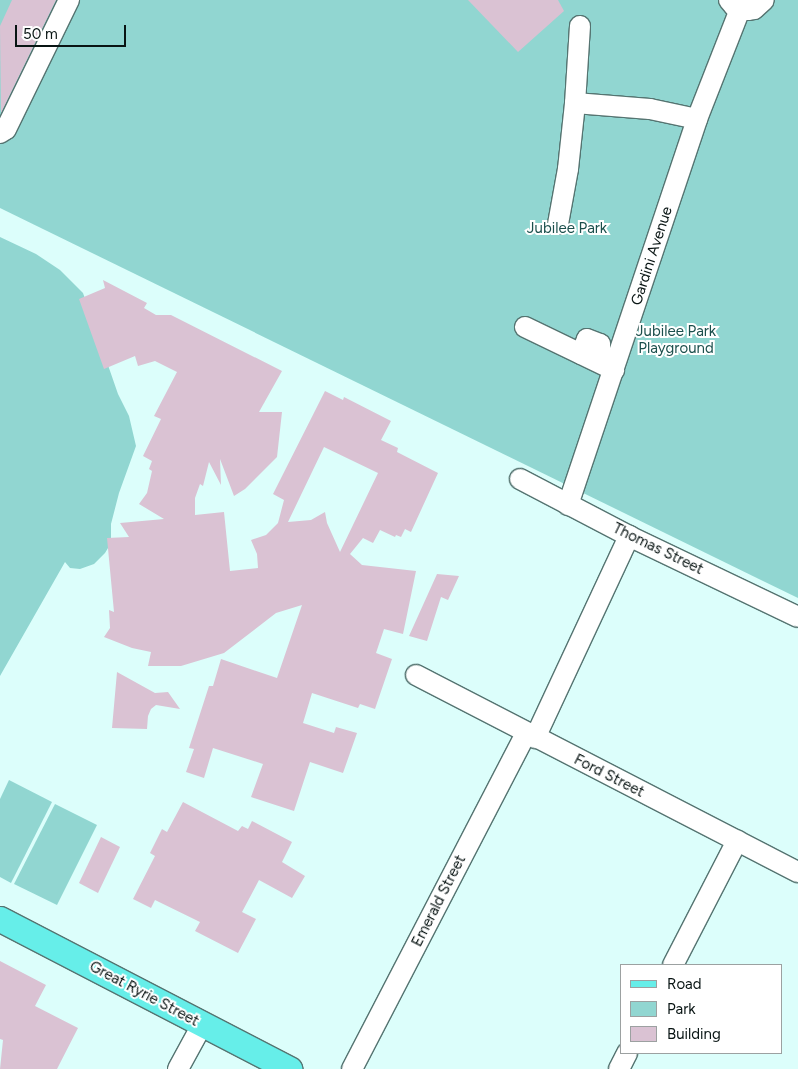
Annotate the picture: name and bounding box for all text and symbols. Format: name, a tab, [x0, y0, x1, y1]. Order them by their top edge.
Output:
scale bar	[18, 15, 129, 47]
text: 50 m	[23, 25, 58, 43]
street label: Gardini Avenue	[628, 204, 676, 308]
park label: Jubilee Park	[527, 220, 607, 238]
park label: Jubilee Park Playground	[636, 322, 716, 357]
street label: Thomas Street	[610, 519, 706, 579]
street label: Ford Street	[571, 751, 647, 801]
street label: Emerald Street	[408, 852, 470, 950]
street label: Great Ryrie Street	[86, 958, 202, 1030]
legend	[620, 964, 783, 1054]
text: Road	[667, 975, 702, 993]
text: Park	[667, 1000, 696, 1018]
text: Building	[667, 1025, 721, 1043]

